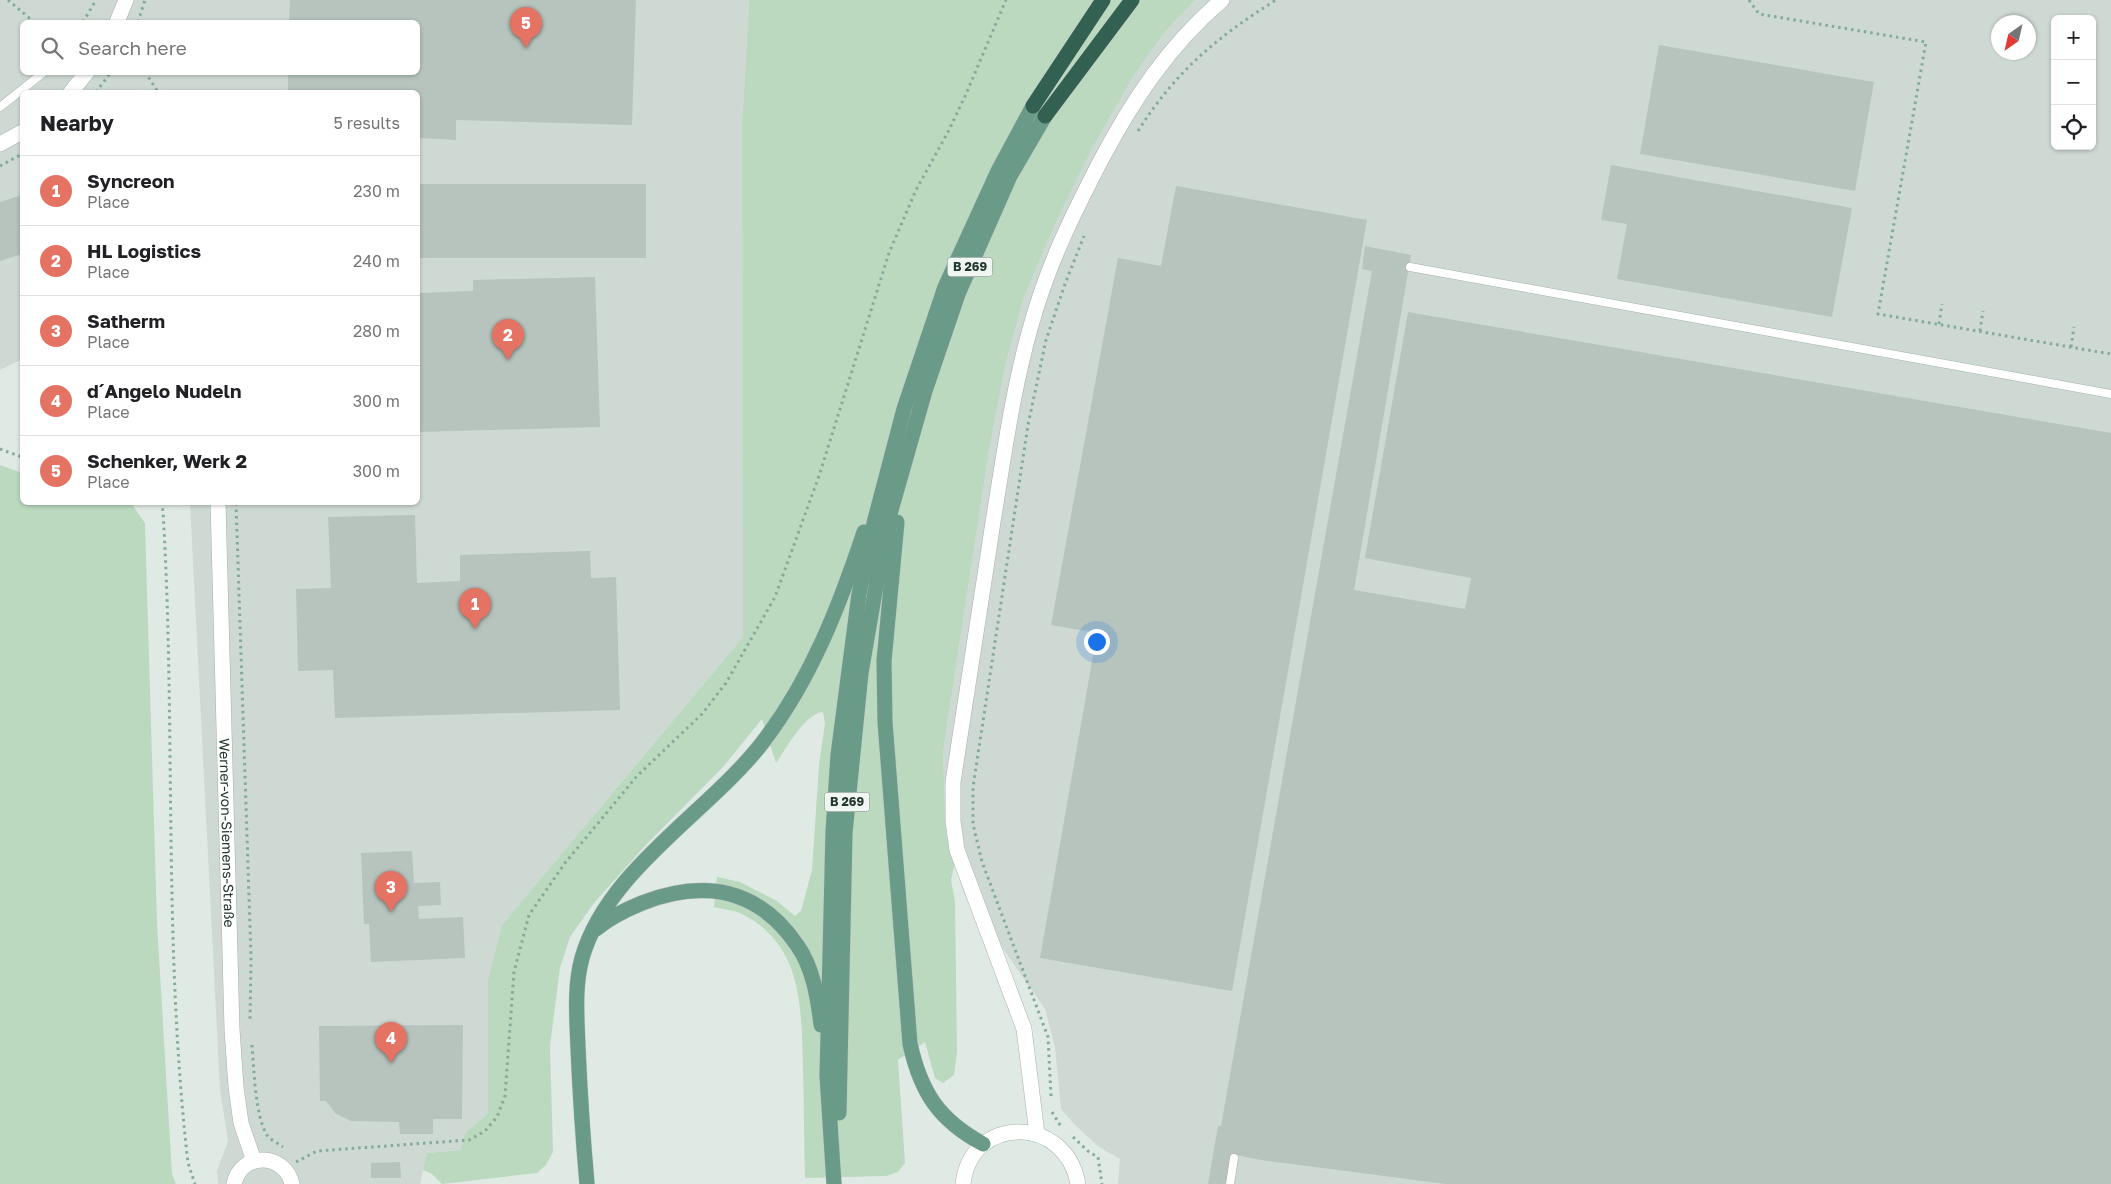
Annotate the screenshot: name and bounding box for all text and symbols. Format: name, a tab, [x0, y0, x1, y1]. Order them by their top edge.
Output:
pin: 5	[510, 7, 542, 48]
north arrow	[1991, 15, 2036, 60]
map controls	[2051, 15, 2096, 150]
button: +	[2051, 15, 2096, 60]
search box	[20, 20, 420, 75]
icon: search	[38, 34, 66, 62]
text: Search here	[78, 36, 187, 59]
button: −	[2051, 60, 2096, 105]
button: locate	[2051, 105, 2096, 150]
text: Nearby	[40, 110, 114, 136]
text: 5 results	[334, 113, 400, 133]
text: Syncreon	[87, 169, 175, 192]
text: 1	[52, 181, 60, 201]
text: 230 m	[353, 181, 400, 201]
text: Place	[87, 192, 130, 212]
text: HL Logistics	[87, 239, 201, 262]
text: 2	[51, 251, 61, 271]
text: 240 m	[353, 251, 400, 271]
road number: B 269	[948, 258, 992, 276]
text: Place	[87, 262, 130, 282]
text: Satherm	[87, 309, 165, 332]
pin: 2	[492, 319, 524, 360]
text: 3	[51, 321, 61, 341]
text: 280 m	[353, 321, 400, 341]
text: Place	[87, 332, 130, 352]
text: d´Angelo Nudeln	[87, 379, 241, 402]
text: 4	[51, 391, 61, 411]
text: 300 m	[353, 391, 400, 411]
text: Place	[87, 402, 130, 422]
text: Schenker, Werk 2	[87, 449, 247, 472]
text: 5	[51, 461, 61, 481]
text: 300 m	[353, 461, 400, 481]
text: Place	[87, 472, 130, 492]
pin: 1	[459, 588, 491, 629]
your location	[1084, 629, 1110, 655]
street label: Werner-von-Siemens-Straße	[216, 738, 238, 928]
road number: B 269	[824, 792, 870, 812]
pin: 3	[375, 871, 407, 912]
pin: 4	[375, 1022, 407, 1063]

